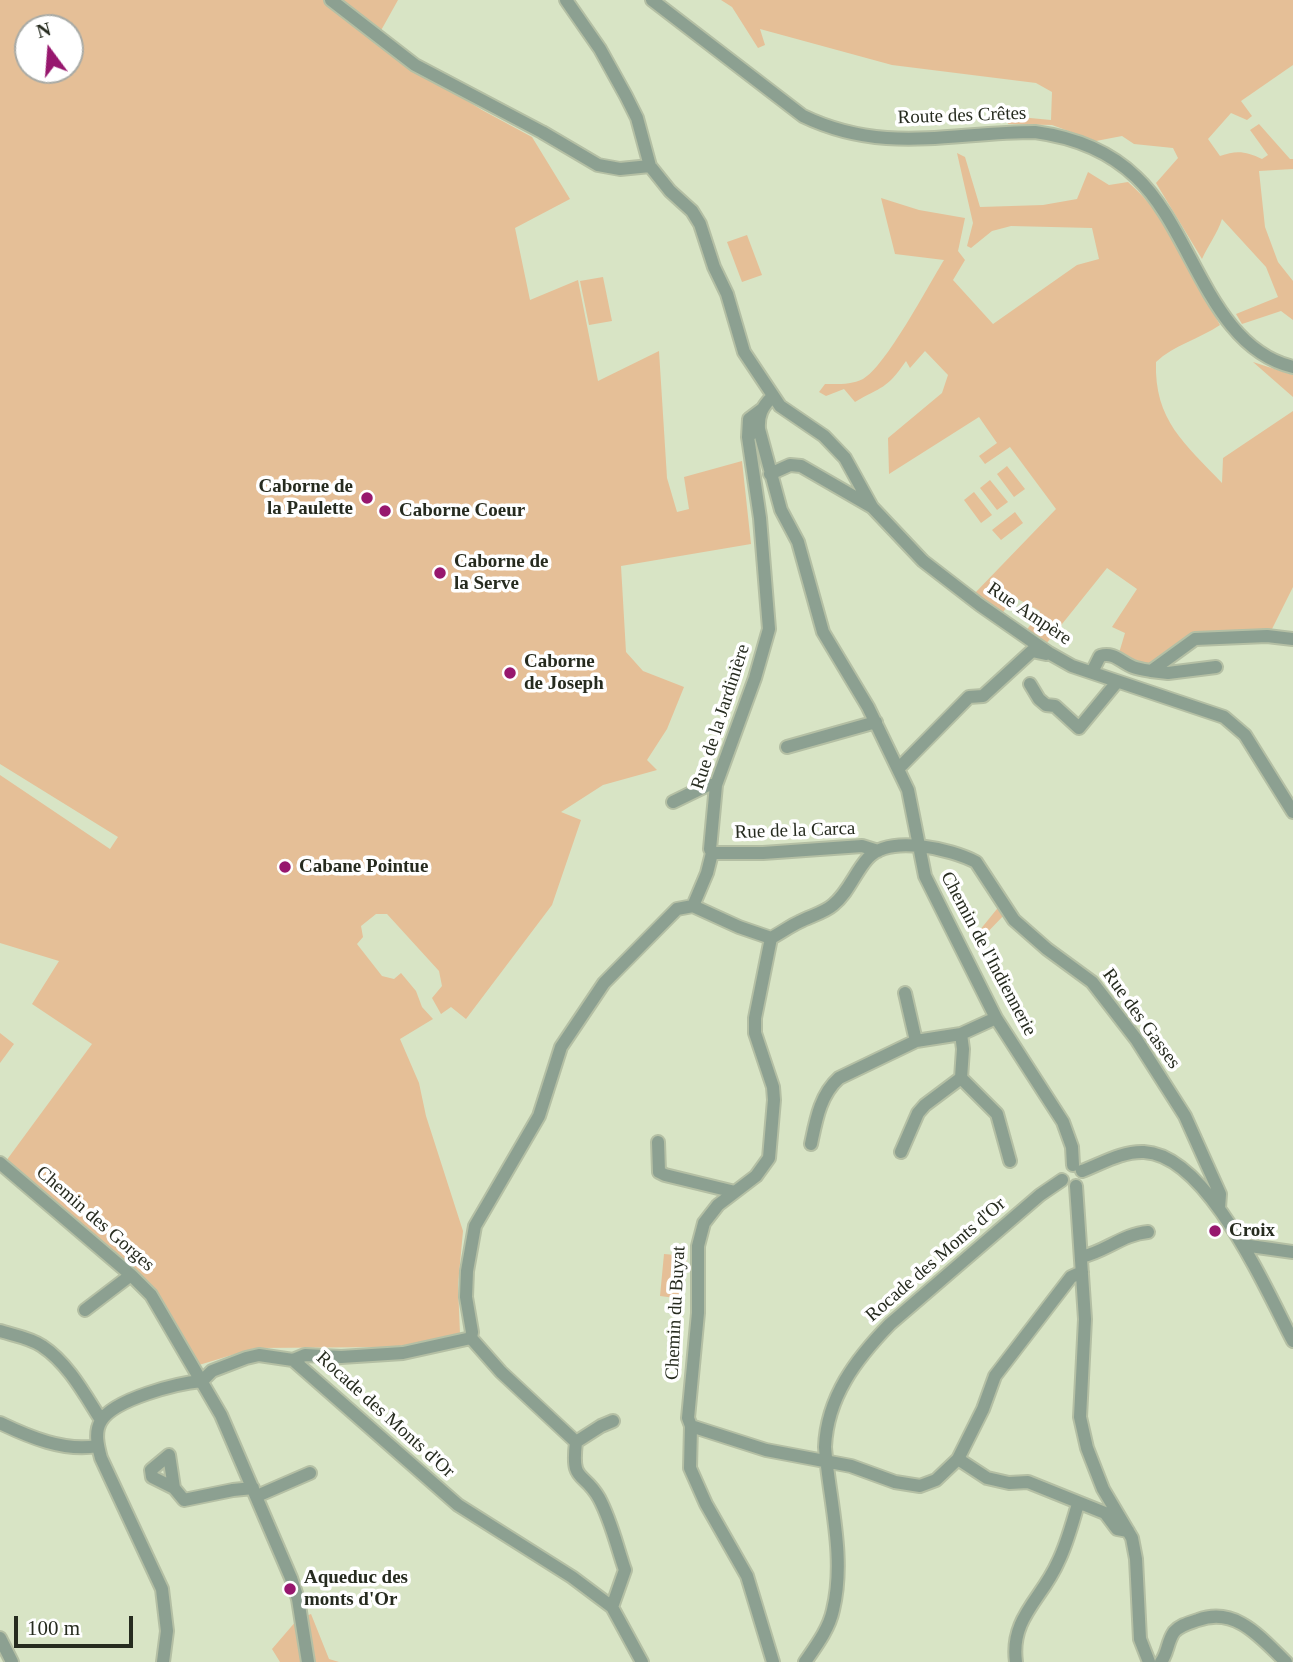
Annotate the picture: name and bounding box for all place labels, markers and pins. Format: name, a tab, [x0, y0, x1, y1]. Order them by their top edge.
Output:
place label: Caborne de la Paulette	[259, 476, 353, 520]
marker: Caborne de la Paulette	[359, 490, 375, 506]
place label: Caborne Coeur	[399, 500, 525, 522]
marker: Caborne Coeur	[377, 503, 393, 519]
place label: Caborne de la Serve	[454, 551, 548, 595]
marker: Caborne de la Serve	[432, 565, 448, 581]
place label: Caborne de Joseph	[524, 651, 604, 695]
marker: Caborne de Joseph	[502, 665, 518, 681]
place label: Cabane Pointue	[299, 856, 428, 878]
marker: Cabane Pointue	[277, 859, 293, 875]
place label: Croix	[1229, 1220, 1275, 1242]
marker: Croix	[1207, 1223, 1223, 1239]
place label: Aqueduc des monts d'Or	[304, 1567, 408, 1611]
marker: Aqueduc des monts d'Or	[282, 1581, 298, 1597]

